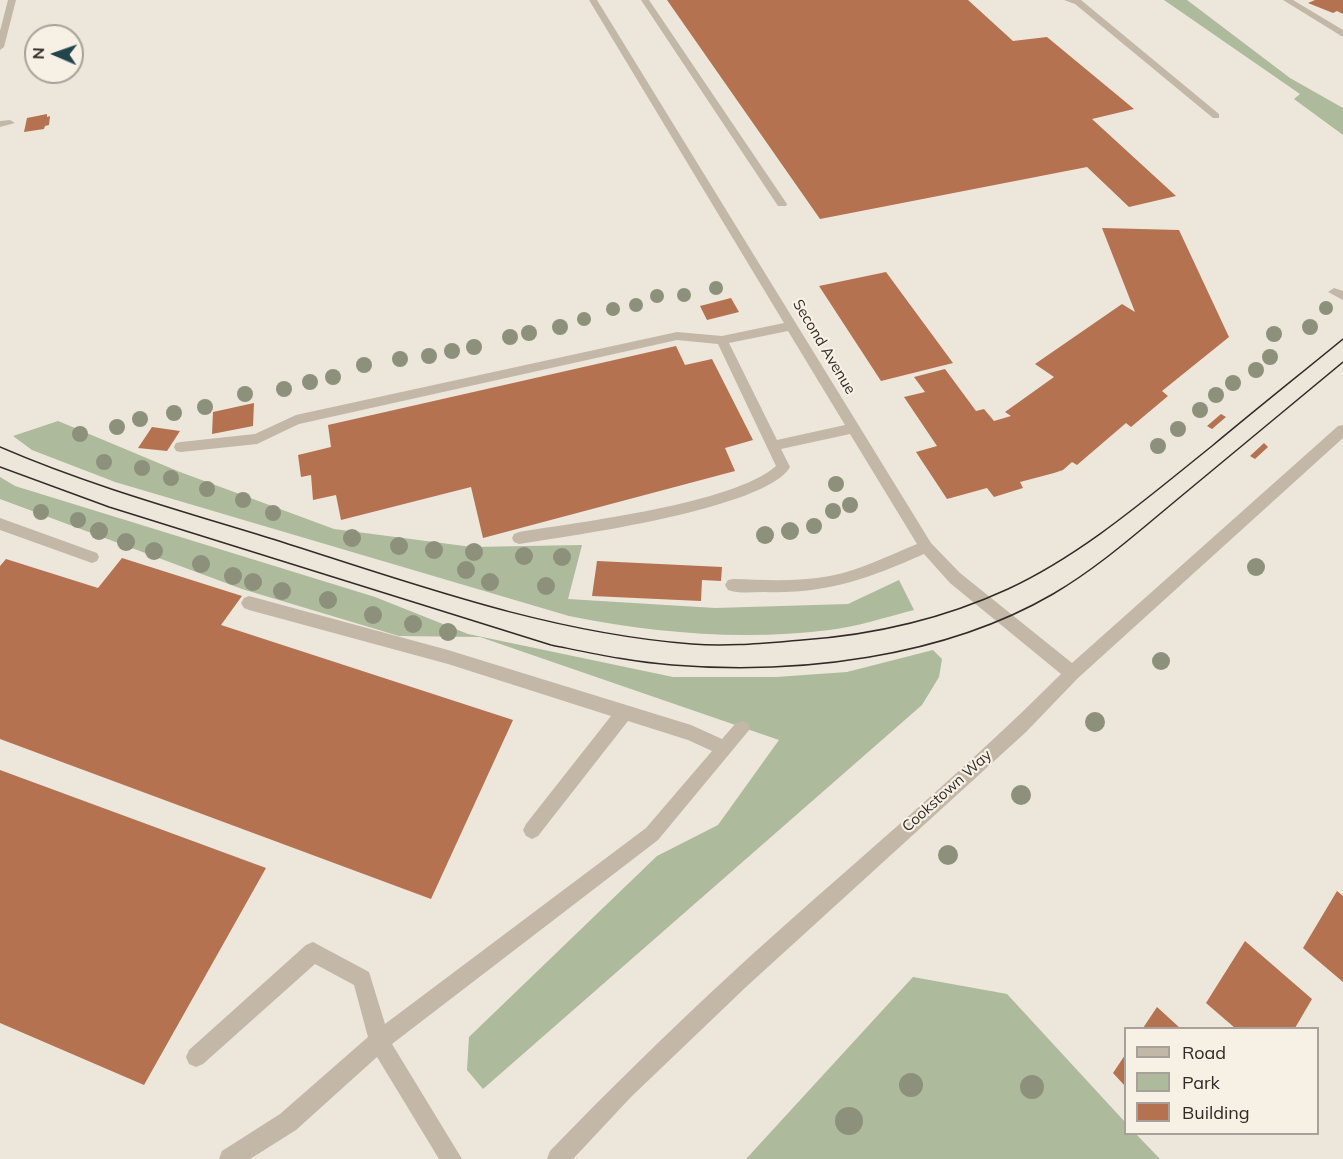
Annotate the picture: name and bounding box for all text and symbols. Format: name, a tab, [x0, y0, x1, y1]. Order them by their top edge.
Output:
north arrow	[24, 24, 84, 84]
text: N	[28, 47, 48, 60]
street label: Second Avenue	[789, 296, 859, 398]
street label: Cookstown Way	[899, 746, 995, 836]
legend	[1124, 1027, 1319, 1135]
text: Road	[1182, 1041, 1226, 1064]
text: Park	[1182, 1071, 1220, 1094]
text: Building	[1182, 1101, 1250, 1124]

